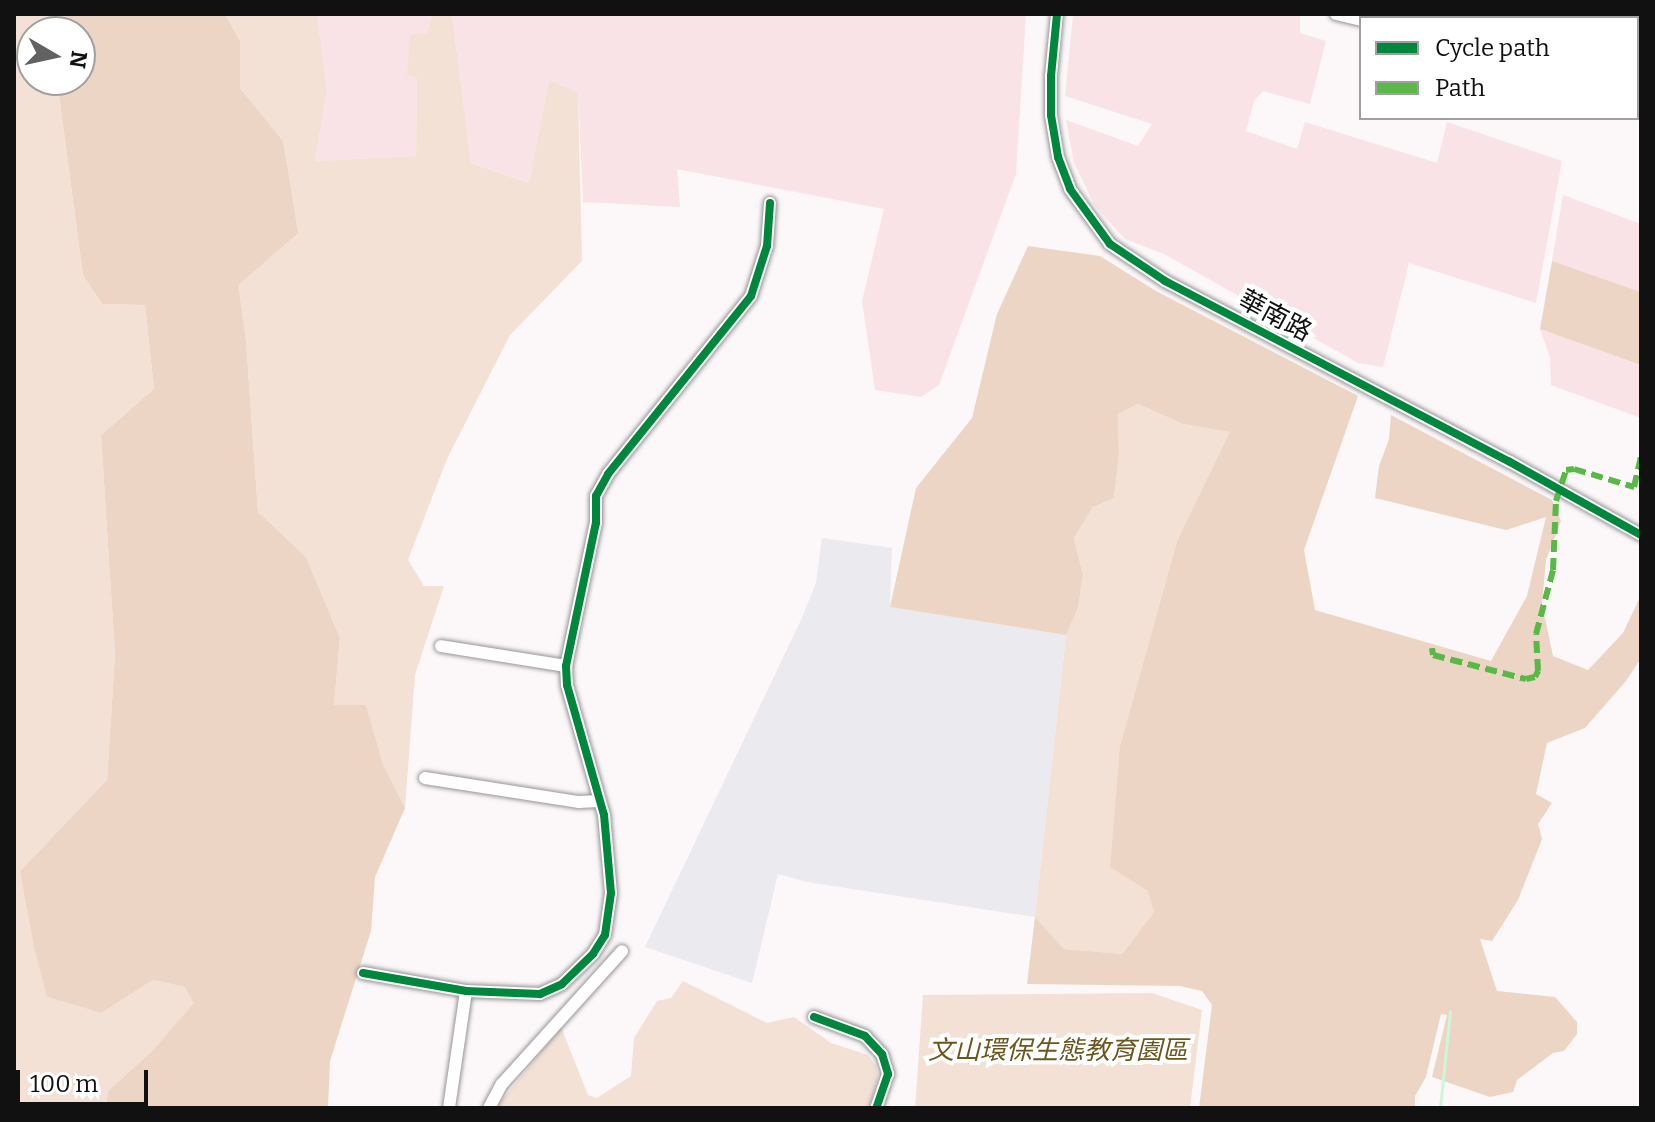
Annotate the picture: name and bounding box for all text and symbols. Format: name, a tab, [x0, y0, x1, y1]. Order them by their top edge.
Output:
north arrow	[16, 16, 96, 96]
legend	[1359, 16, 1639, 120]
text: Cycle path	[1435, 34, 1550, 62]
text: N	[64, 49, 93, 70]
text: Path	[1435, 74, 1485, 102]
street label: 華南路	[1233, 284, 1317, 348]
park label: 文山環保生態教育園區	[928, 1035, 1188, 1067]
scale bar	[20, 1054, 152, 1104]
text: 100 m	[30, 1070, 98, 1098]

